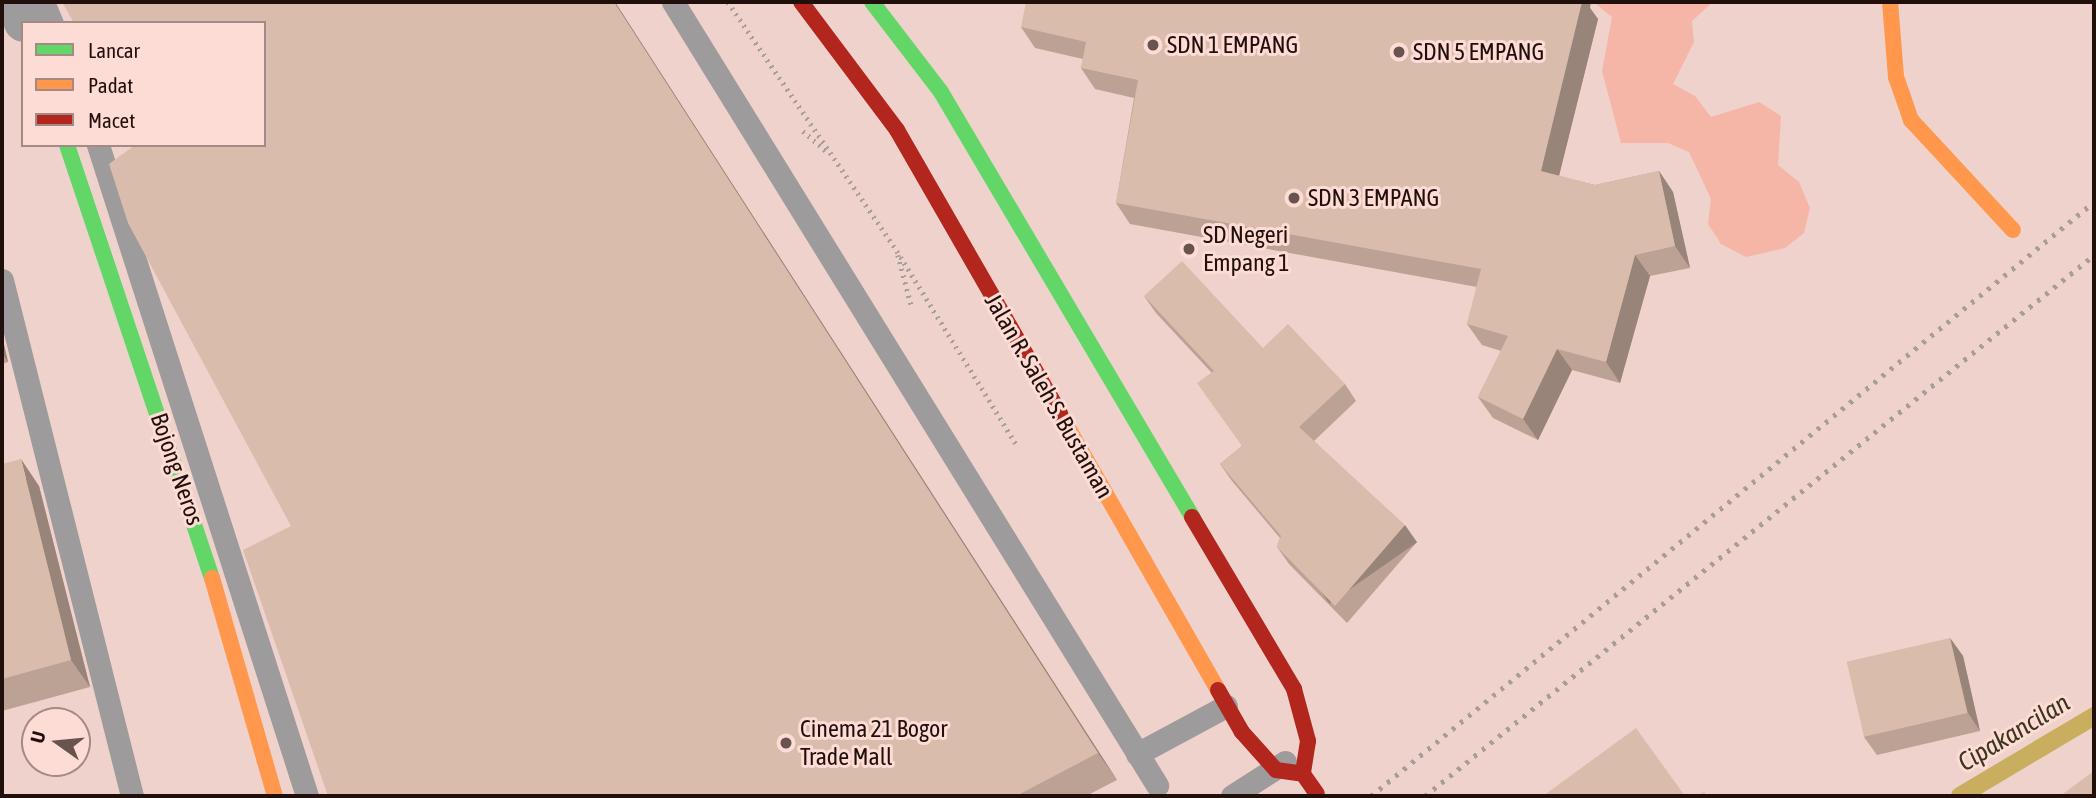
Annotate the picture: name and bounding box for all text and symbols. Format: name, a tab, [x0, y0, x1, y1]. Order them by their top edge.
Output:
legend	[21, 21, 266, 147]
place label: SDN 1 EMPANG	[1167, 31, 1298, 59]
marker: SDN 1 EMPANG	[1145, 37, 1161, 53]
text: Lancar	[88, 38, 140, 62]
place label: SDN 5 EMPANG	[1413, 38, 1544, 66]
marker: SDN 5 EMPANG	[1391, 44, 1407, 60]
text: Padat	[88, 73, 133, 97]
text: Macet	[88, 108, 135, 132]
place label: SDN 3 EMPANG	[1308, 184, 1439, 212]
marker: SDN 3 EMPANG	[1286, 190, 1302, 206]
place label: SD Negeri Empang 1	[1203, 221, 1290, 277]
marker: SD Negeri Empang 1	[1181, 241, 1197, 257]
street label: Jalan R. Saleh S. Bustaman	[979, 289, 1119, 503]
street label: Bojong Neros	[144, 409, 210, 529]
water label: Cipakancilan	[1953, 688, 2075, 778]
north arrow	[21, 707, 91, 777]
place label: Cinema 21 Bogor Trade Mall	[800, 715, 947, 771]
text: U	[26, 729, 50, 745]
marker: Cinema 21 Bogor Trade Mall	[778, 735, 794, 751]

